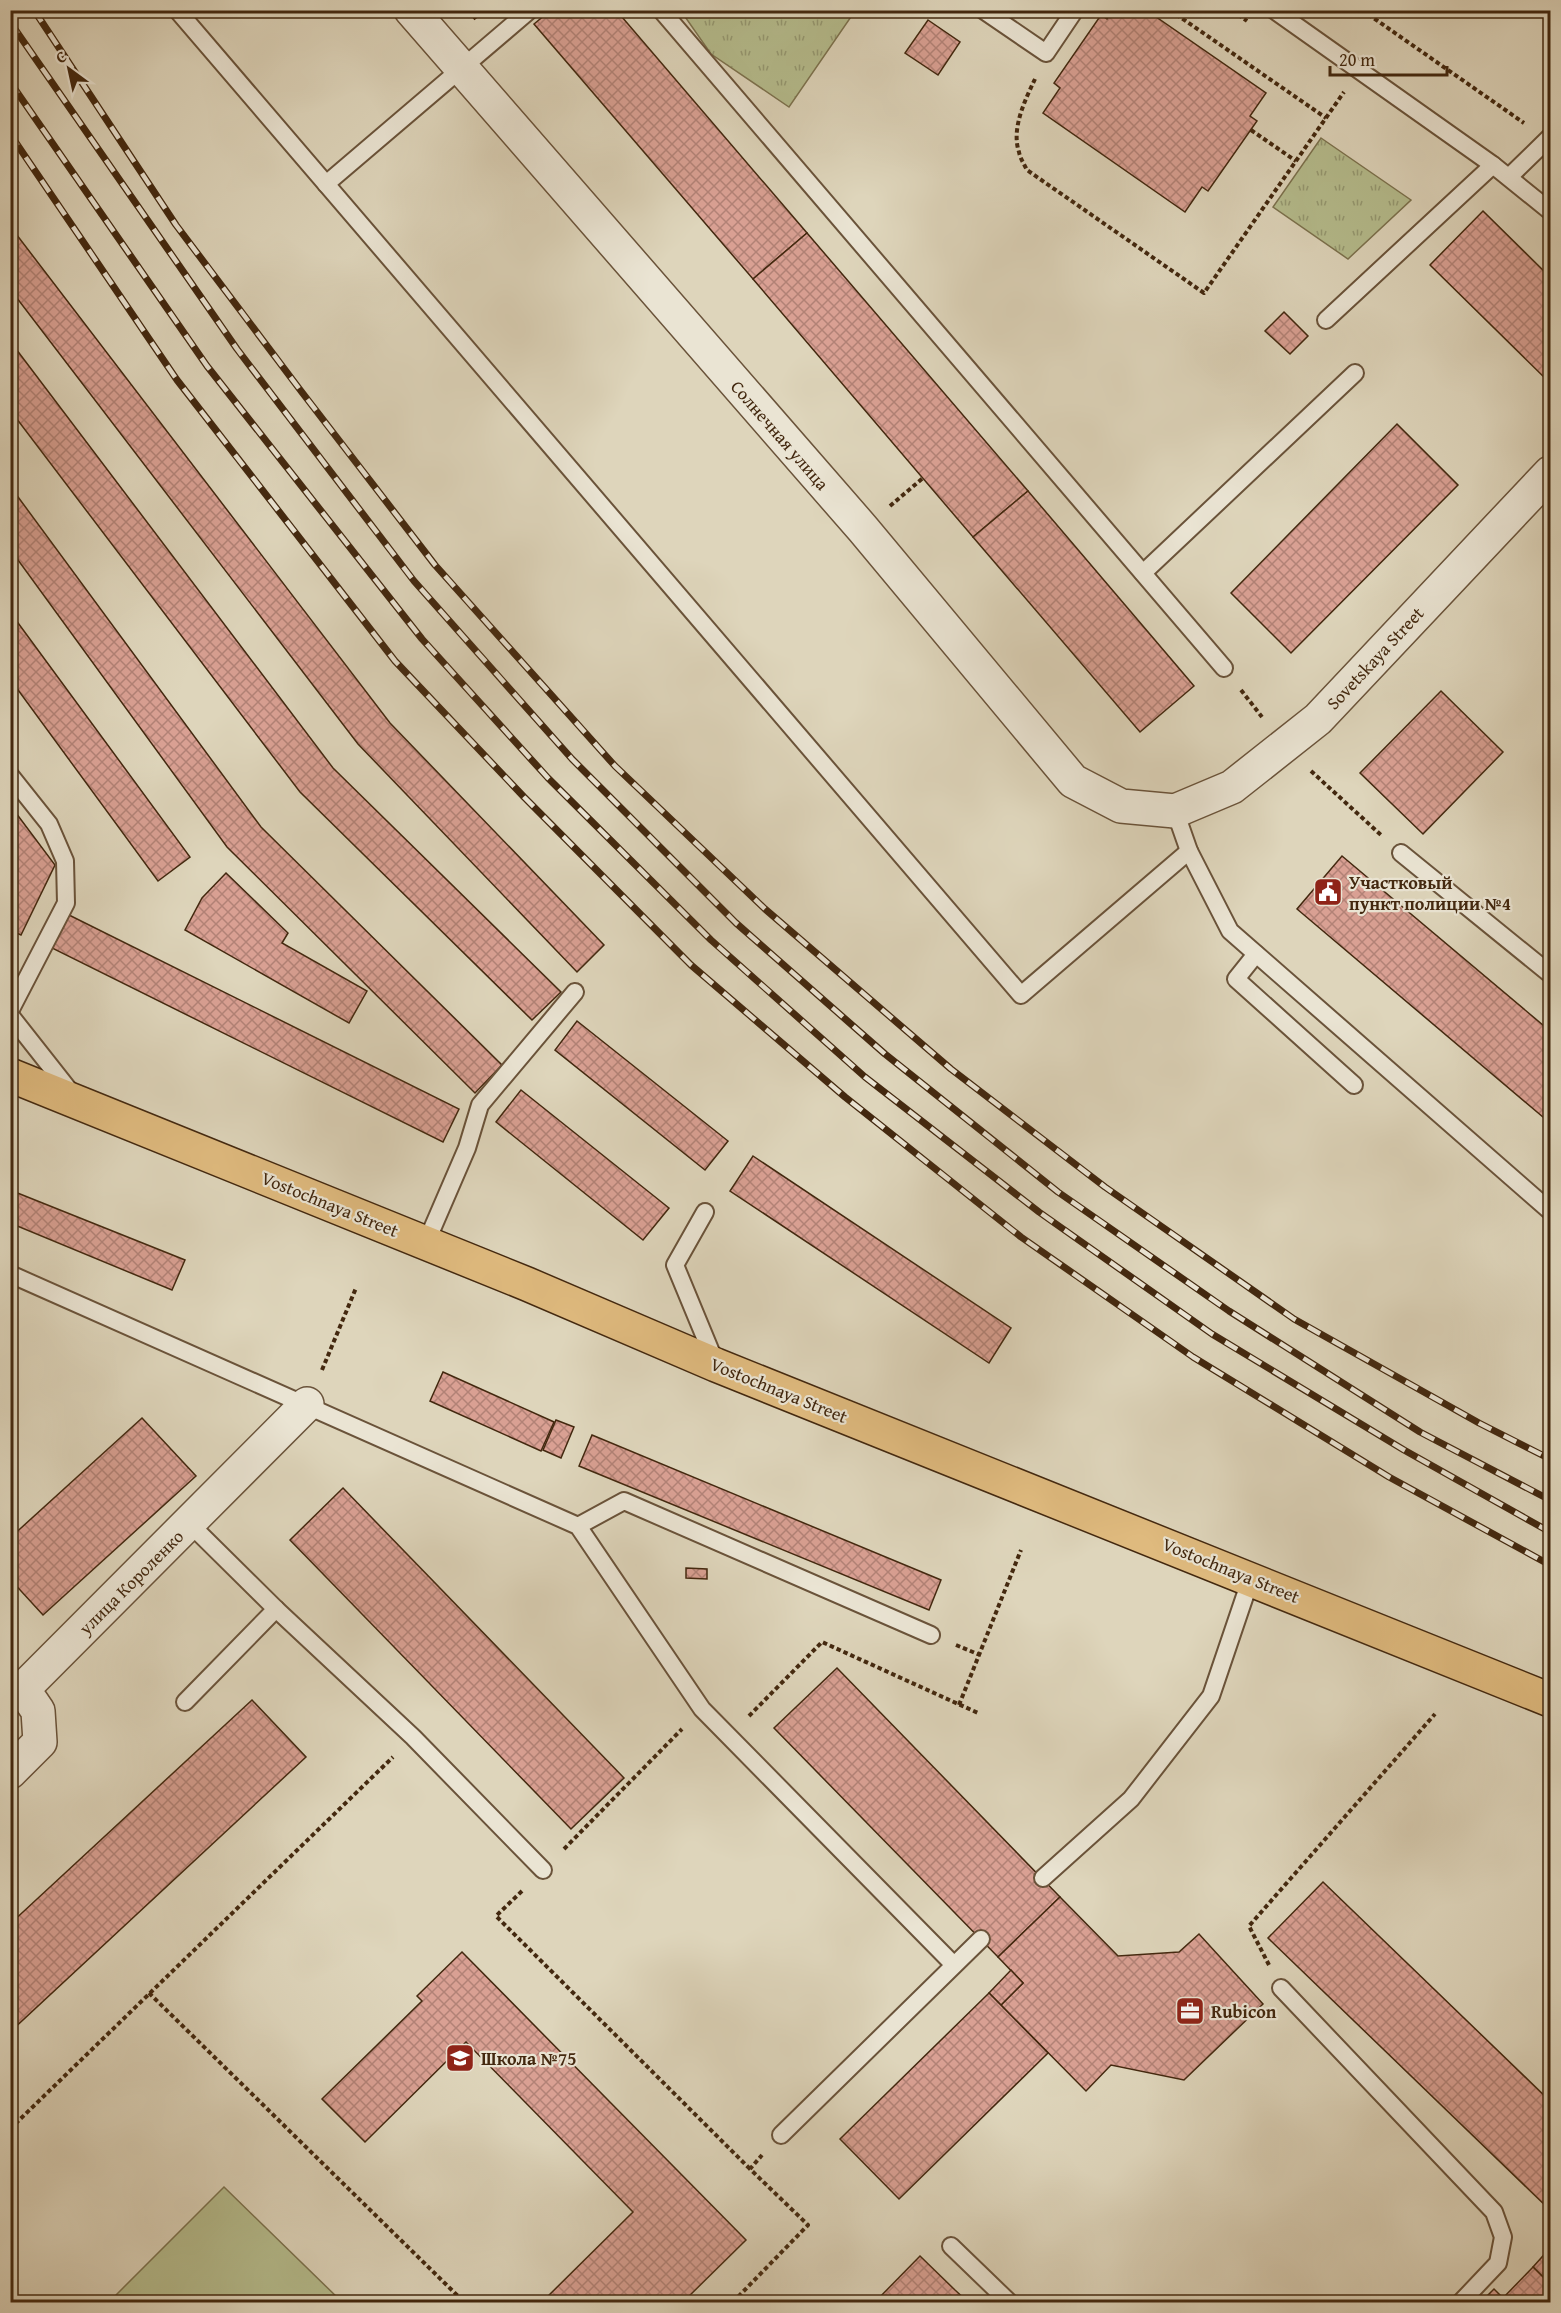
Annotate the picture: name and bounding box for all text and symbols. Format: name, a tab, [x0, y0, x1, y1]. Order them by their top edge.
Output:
north arrow	[39, 39, 99, 99]
scale bar	[1330, 39, 1447, 77]
text: С	[51, 44, 71, 69]
text: 20 m	[1339, 46, 1375, 73]
street label: Солнечная улица	[725, 374, 836, 496]
street label: Sovetskaya Street	[1320, 600, 1430, 716]
place label: Участковый пункт полиции №4	[1349, 869, 1511, 917]
public building icon: Участковый пункт полиции №4	[1312, 876, 1344, 908]
street label: Vostochnaya Street	[257, 1164, 403, 1244]
street label: Vostochnaya Street	[706, 1350, 852, 1430]
street label: улица Короленко	[72, 1523, 190, 1641]
street label: Vostochnaya Street	[1158, 1530, 1304, 1610]
office icon: Rubicon	[1174, 1995, 1206, 2027]
place label: Rubicon	[1211, 1998, 1277, 2025]
school or university icon: Школа №75	[444, 2042, 476, 2074]
place label: Школа №75	[481, 2045, 577, 2072]

